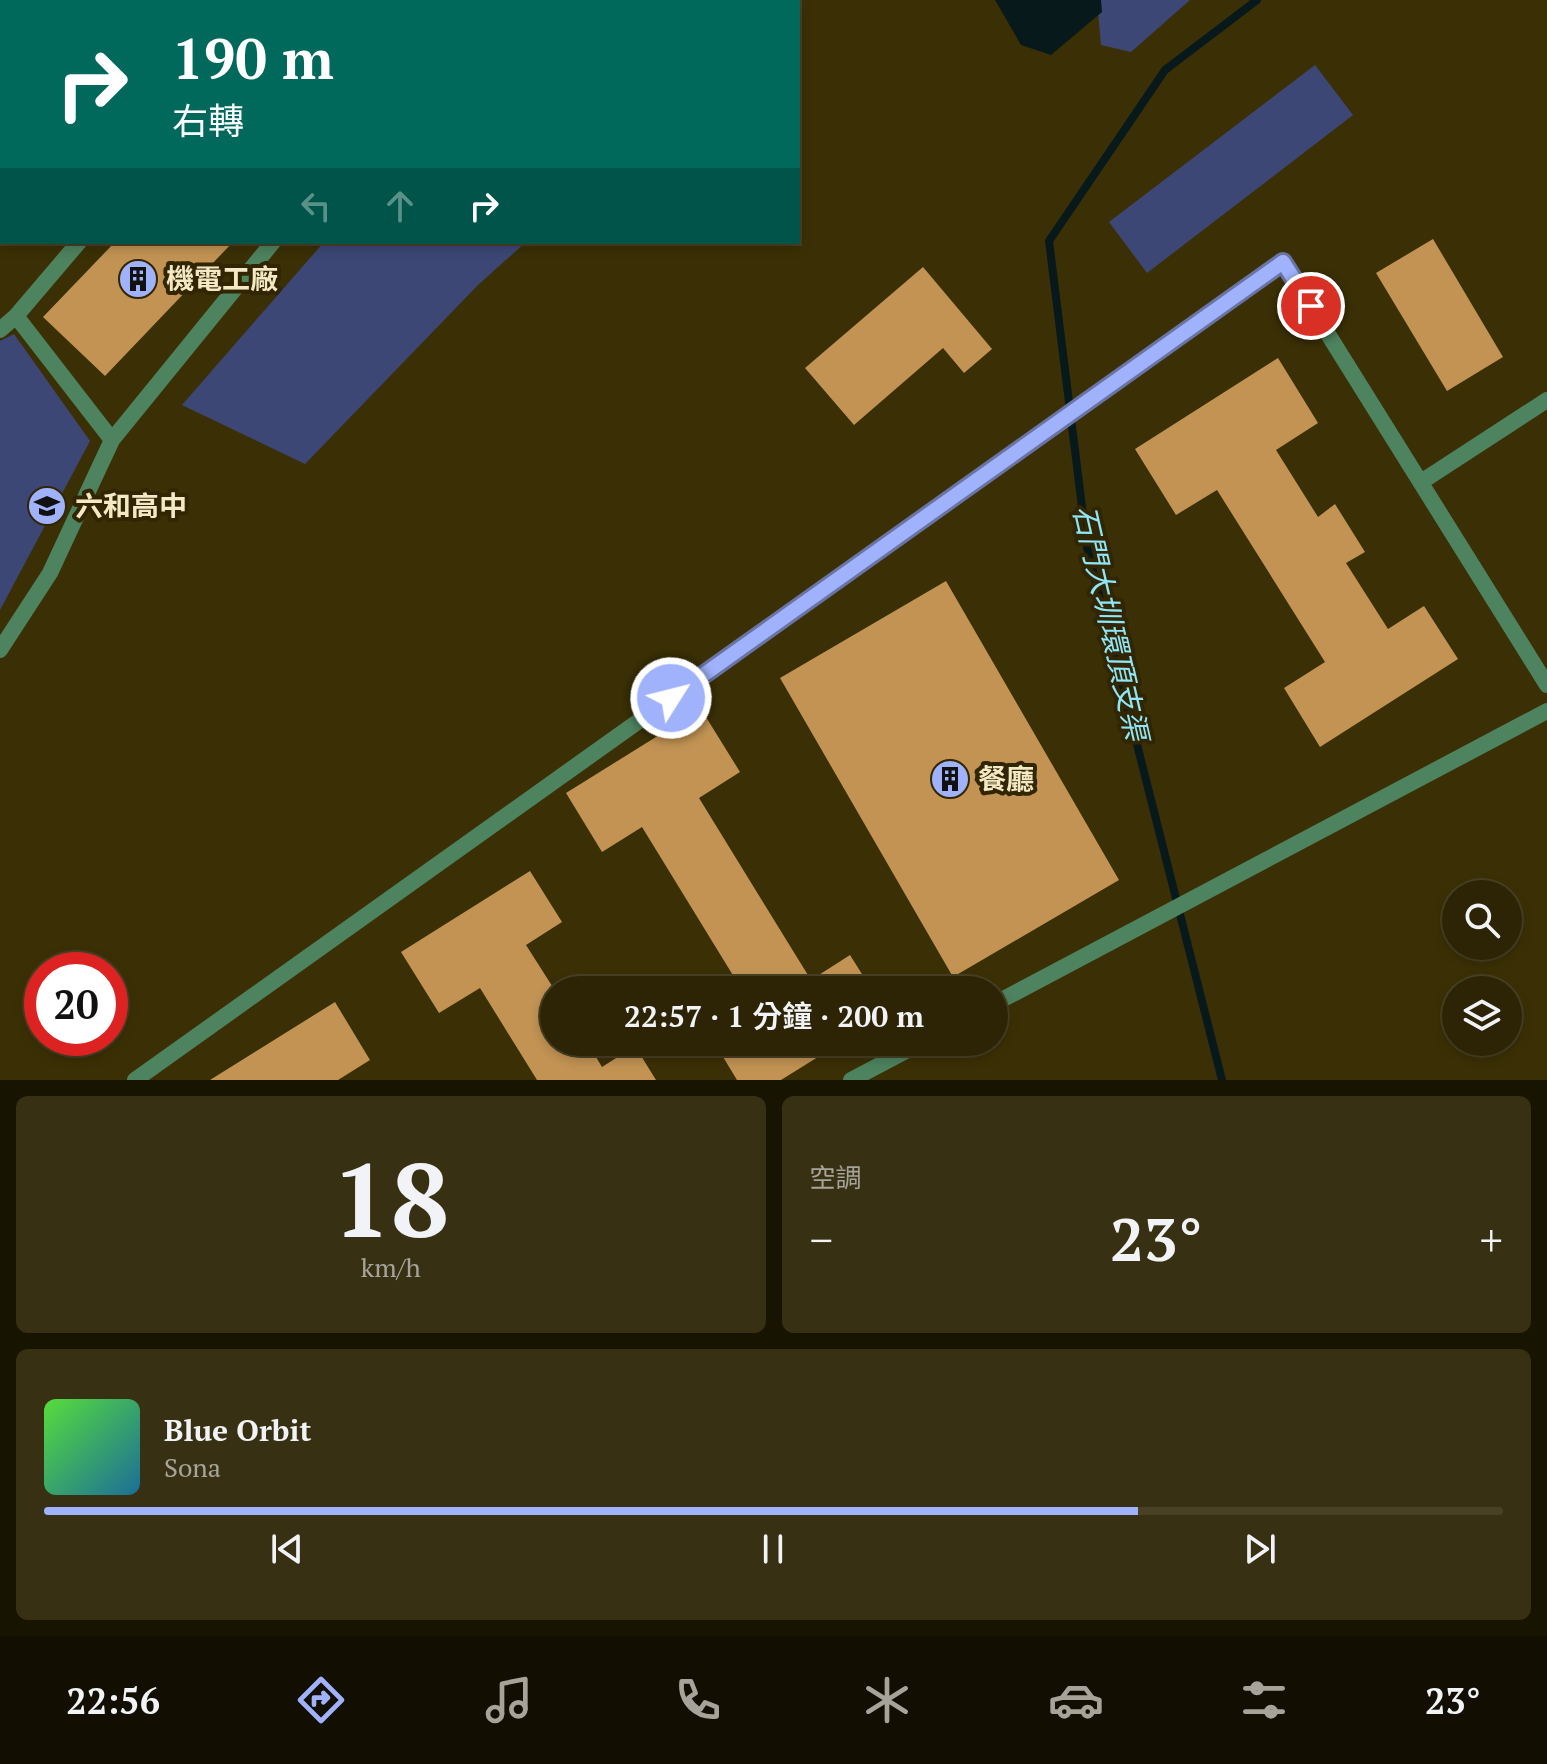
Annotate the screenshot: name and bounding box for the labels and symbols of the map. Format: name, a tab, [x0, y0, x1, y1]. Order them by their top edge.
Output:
building icon: 機電工廠	[117, 258, 159, 300]
place label: 機電工廠	[166, 260, 278, 297]
pin	[1277, 272, 1345, 340]
school or university icon: 六和高中	[26, 485, 68, 527]
place label: 六和高中	[75, 487, 187, 524]
water label: 石門大圳環頂支渠	[1064, 501, 1158, 748]
position arrow	[629, 656, 713, 740]
building icon: 餐廳	[929, 758, 971, 800]
place label: 餐廳	[978, 760, 1034, 797]
speed limit sign: 20	[24, 952, 128, 1056]

